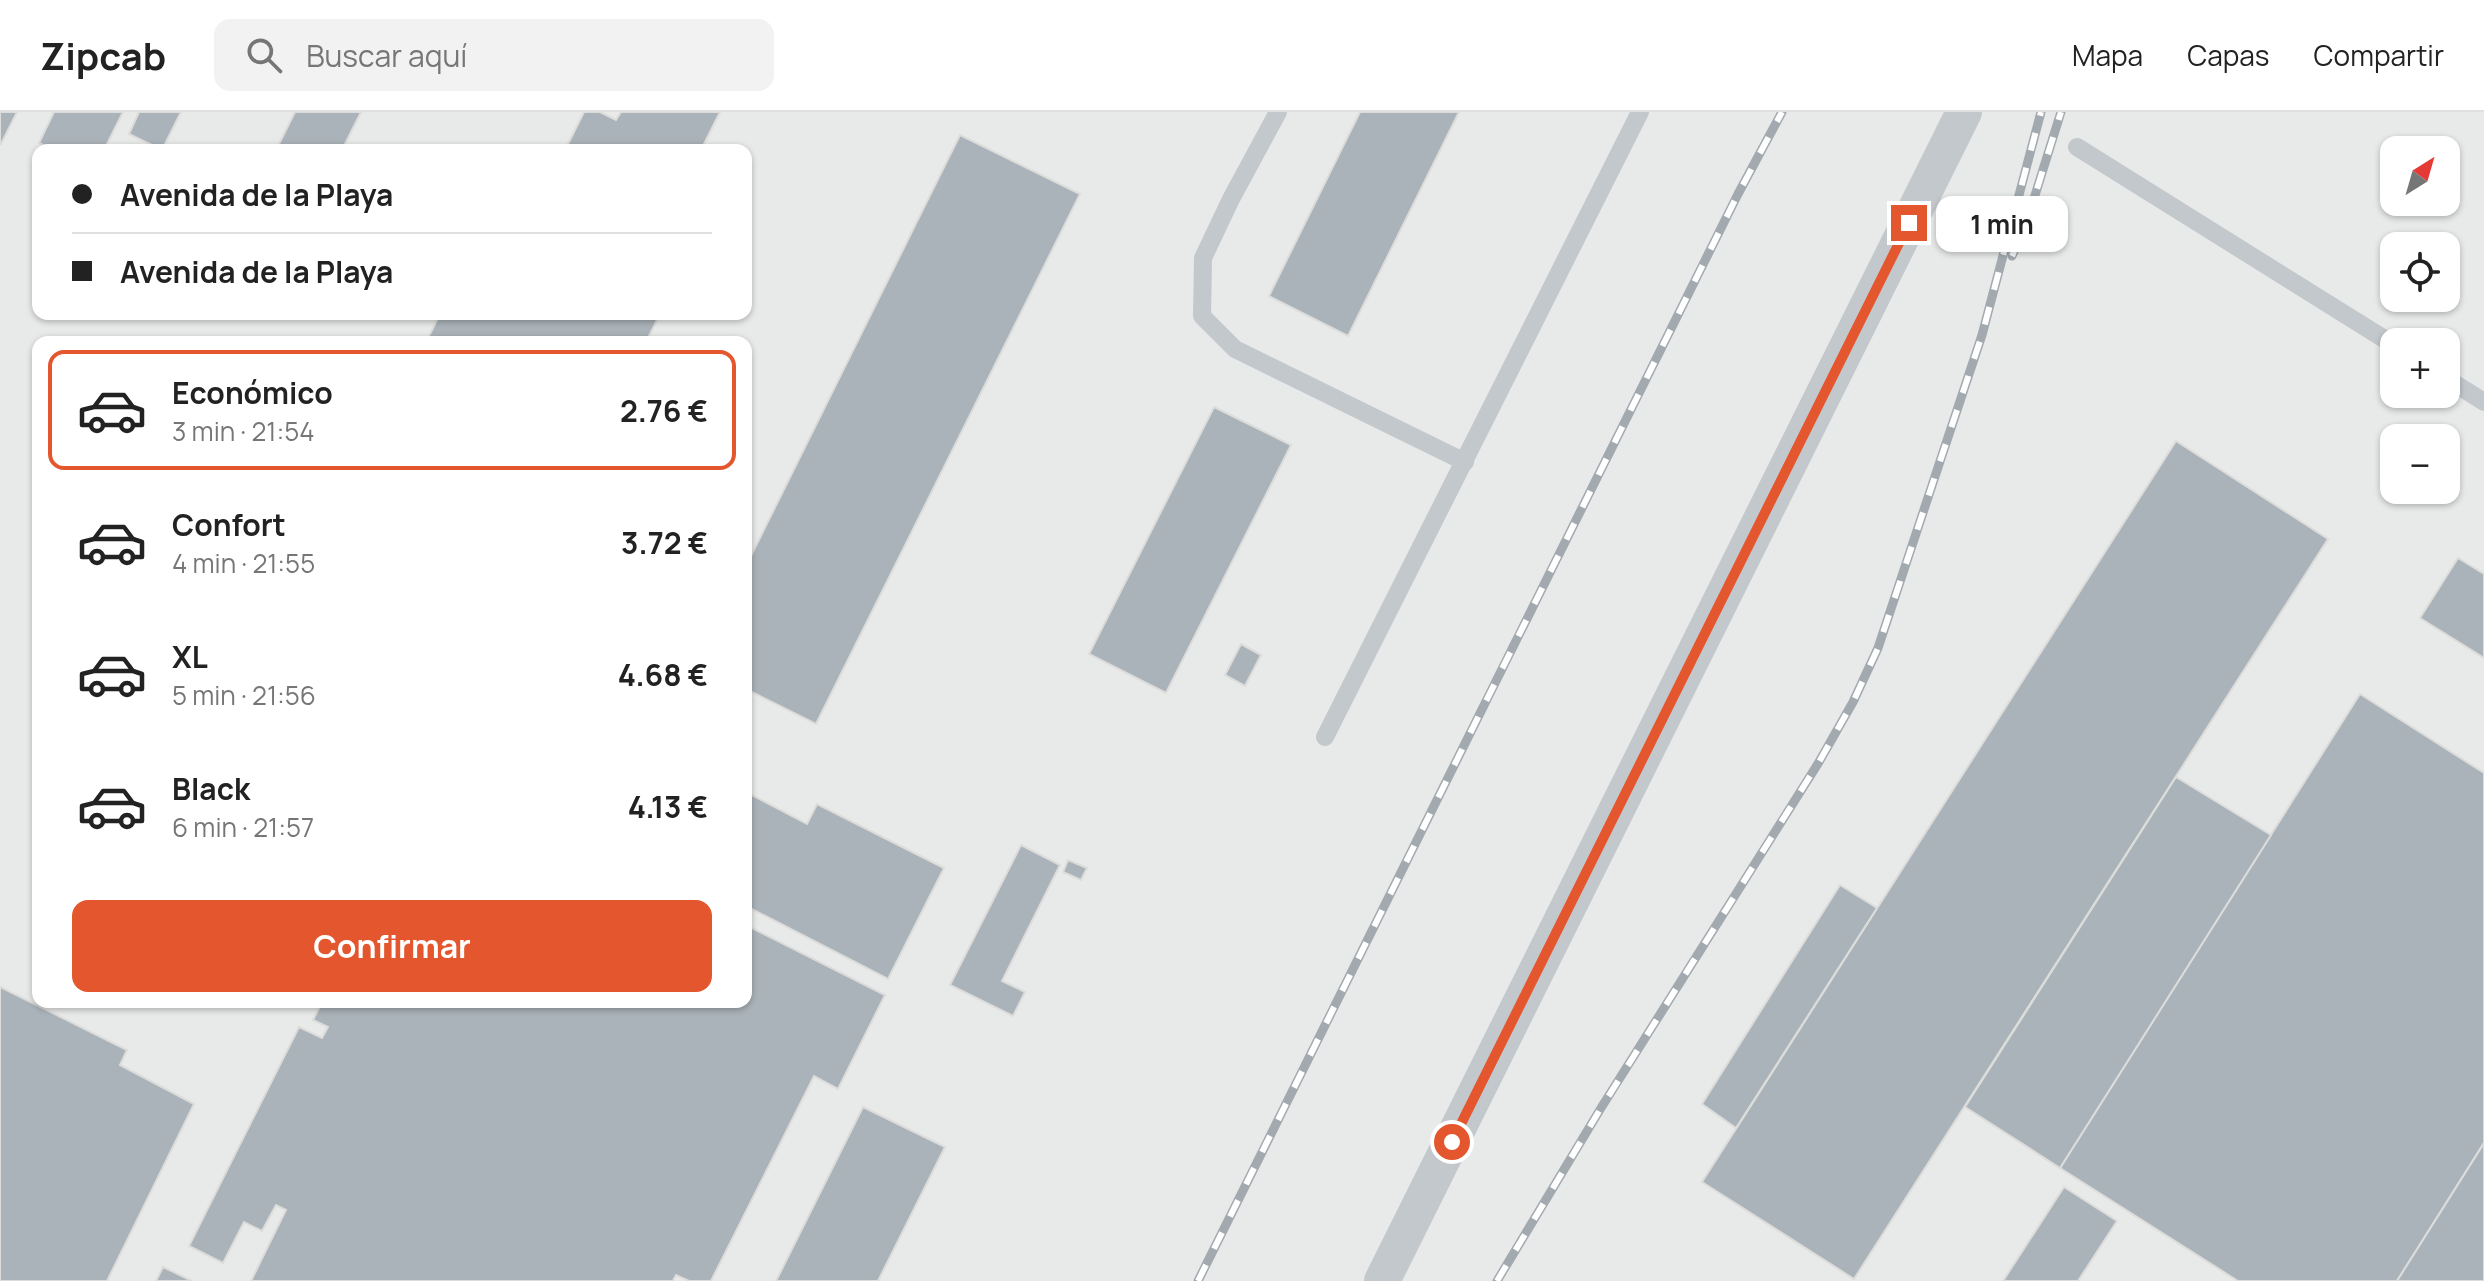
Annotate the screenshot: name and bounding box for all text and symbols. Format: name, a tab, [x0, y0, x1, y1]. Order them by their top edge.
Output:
search box	[214, 19, 774, 91]
text: Zipcab	[40, 29, 166, 81]
icon: search	[242, 33, 286, 77]
text: Buscar aquí	[306, 35, 467, 76]
text: Mapa	[2072, 36, 2143, 74]
text: Capas	[2187, 36, 2270, 74]
text: Compartir	[2314, 36, 2444, 74]
north arrow	[2380, 136, 2460, 216]
map controls	[2380, 136, 2460, 504]
text: Avenida de la Playa	[120, 174, 393, 215]
callout: 1 min	[1937, 195, 2069, 251]
route end	[1891, 205, 1927, 241]
text: 1 min	[1970, 206, 2034, 242]
button: locate	[2380, 232, 2460, 312]
text: Avenida de la Playa	[120, 251, 393, 292]
button: +	[2380, 328, 2460, 408]
text: Económico	[172, 372, 333, 413]
icon: car	[76, 374, 148, 446]
text: 2.76 €	[620, 390, 708, 431]
text: 3 min · 21:54	[172, 413, 315, 449]
button: −	[2380, 424, 2460, 504]
text: Confort	[172, 504, 286, 545]
icon: car	[76, 506, 148, 578]
text: 3.72 €	[621, 522, 708, 563]
text: 4 min · 21:55	[172, 545, 315, 581]
text: XL	[172, 636, 208, 677]
icon: car	[76, 638, 148, 710]
text: 4.68 €	[618, 654, 708, 695]
text: 5 min · 21:56	[172, 677, 316, 713]
text: Black	[172, 768, 250, 809]
icon: car	[76, 770, 148, 842]
text: 4.13 €	[628, 786, 708, 827]
text: 6 min · 21:57	[172, 809, 314, 845]
button: Confirmar	[72, 900, 712, 992]
route start	[1434, 1124, 1470, 1160]

